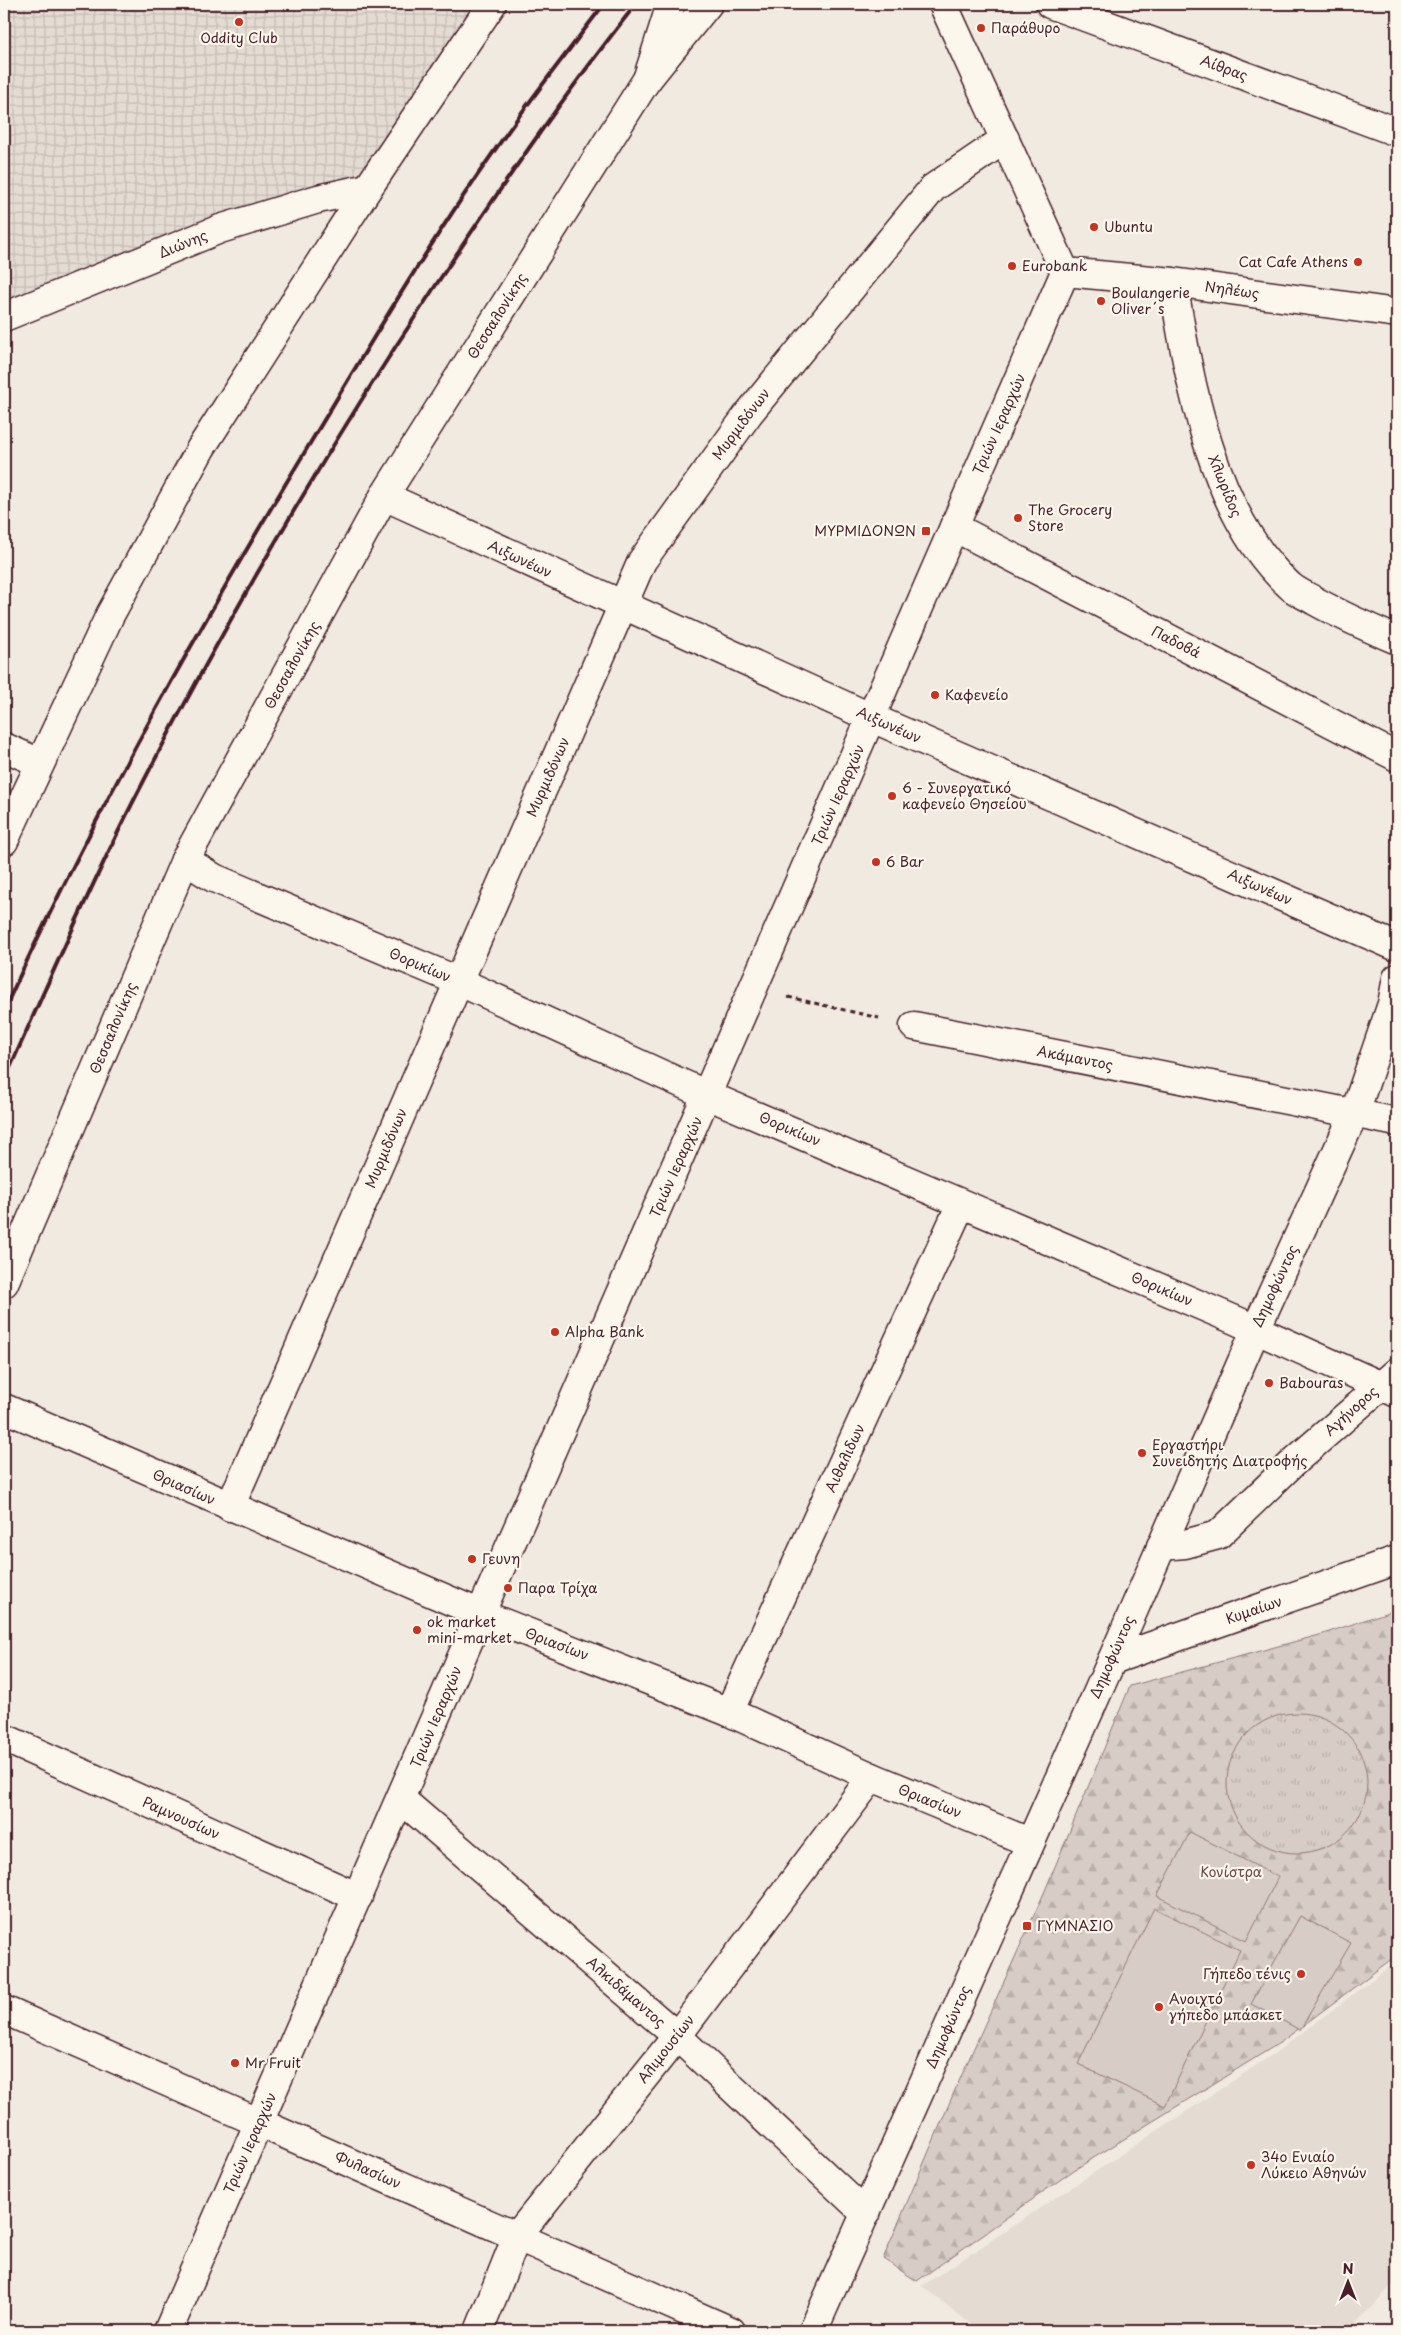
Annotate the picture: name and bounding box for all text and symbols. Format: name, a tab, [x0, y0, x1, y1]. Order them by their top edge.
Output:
marker: Oddity Club	[233, 16, 245, 28]
place label: Παράθυρο	[991, 17, 1060, 38]
marker: Παράθυρο	[975, 22, 987, 34]
place label: Oddity Club	[200, 27, 278, 48]
street label: Αίθρας	[1198, 49, 1251, 86]
place label: Ubuntu	[1104, 216, 1153, 237]
marker: Ubuntu	[1088, 221, 1100, 233]
street label: Διώνης	[155, 224, 210, 263]
place label: Cat Cafe Athens	[1238, 251, 1348, 272]
place label: Eurobank	[1022, 255, 1088, 276]
marker: Cat Cafe Athens	[1352, 256, 1364, 268]
marker: Eurobank	[1006, 260, 1018, 272]
street label: Θεσσαλονίκης	[462, 269, 531, 363]
street label: Νηλέως	[1204, 275, 1260, 304]
place label: Boulangerie Oliver´s	[1111, 282, 1190, 319]
marker: Boulangerie Oliver´s	[1095, 295, 1107, 307]
street label: Τριών Ιεραρχών	[967, 370, 1030, 478]
street label: Μυρμιδόνων	[707, 383, 775, 464]
street label: Χλωρίδος	[1203, 451, 1247, 520]
place label: The Grocery Store	[1028, 499, 1112, 536]
marker: The Grocery Store	[1012, 512, 1024, 524]
place label: ΜΥΡΜΙΔΟΝΩΝ	[814, 520, 916, 541]
marker: ΜΥΡΜΙΔΟΝΩΝ	[920, 525, 932, 537]
street label: Αιξωνέων	[485, 535, 556, 583]
street label: Θεσσαλονίκης	[259, 617, 325, 713]
street label: Παδοβά	[1148, 620, 1204, 663]
place label: Καφενείο	[945, 684, 1009, 705]
marker: Καφενείο	[929, 689, 941, 701]
street label: Αιξωνέων	[854, 701, 925, 748]
street label: Μυρμιδόνων	[521, 734, 574, 820]
street label: Τριών Ιεραρχών	[806, 741, 869, 849]
place label: 6 - Συνεργατικό καφενείο Θησείου	[902, 777, 1027, 814]
marker: 6 - Συνεργατικό καφενείο Θησείου	[886, 790, 898, 802]
place label: 6 Bar	[886, 851, 925, 872]
marker: 6 Bar	[870, 856, 882, 868]
street label: Αιξωνέων	[1225, 863, 1296, 910]
street label: Θορικίων	[386, 942, 454, 987]
street label: Θεσσαλονίκης	[84, 979, 141, 1077]
street label: Ακάμαντος	[1035, 1040, 1115, 1075]
street label: Μυρμιδόνων	[359, 1105, 412, 1191]
street label: Θορικίων	[756, 1106, 824, 1151]
street label: Τριών Ιεραρχών	[644, 1113, 707, 1221]
street label: Δημοφώντος	[1246, 1241, 1303, 1330]
street label: Θορικίων	[1128, 1266, 1196, 1311]
place label: Alpha Bank	[565, 1321, 645, 1342]
marker: Alpha Bank	[549, 1326, 561, 1338]
place label: Babouras	[1279, 1372, 1343, 1393]
marker: Babouras	[1263, 1377, 1275, 1389]
street label: Αγήνορος	[1319, 1381, 1382, 1440]
street label: Αιθαλιδων	[820, 1420, 870, 1496]
place label: Εργαστήρι Συνειδητής Διατροφής	[1152, 1434, 1308, 1471]
marker: Εργαστήρι Συνειδητής Διατροφής	[1136, 1447, 1148, 1459]
street label: Θριασίων	[149, 1463, 219, 1510]
place label: Γευνη	[482, 1548, 520, 1569]
marker: Γευνη	[466, 1553, 478, 1565]
place label: Παρα Τρίχα	[518, 1577, 598, 1598]
marker: Παρα Τρίχα	[502, 1582, 514, 1594]
street label: Κυμαίων	[1223, 1590, 1285, 1629]
place label: ok market mini-market	[427, 1611, 512, 1648]
street label: Δημοφώντος	[1084, 1612, 1139, 1702]
street label: Θριασίων	[522, 1622, 592, 1665]
marker: ok market mini-market	[411, 1624, 423, 1636]
street label: Τριών Ιεραρχών	[405, 1663, 466, 1771]
street label: Θριασίων	[895, 1778, 965, 1823]
street label: Ραμνουσίων	[139, 1791, 224, 1844]
park label: Κονίστρα	[1200, 1861, 1262, 1882]
place label: ΓΥΜΝΑΣΙΟ	[1037, 1915, 1114, 1936]
marker: ΓΥΜΝΑΣΙΟ	[1021, 1920, 1033, 1932]
street label: Αλκιδάμαντος	[582, 1951, 670, 2032]
place label: Γήπεδο τένις	[1203, 1963, 1291, 1984]
marker: Γήπεδο τένις	[1295, 1968, 1307, 1980]
street label: Δημοφώντος	[920, 1982, 975, 2072]
place label: Ανοιχτό γήπεδο μπάσκετ	[1169, 1988, 1282, 2025]
marker: Ανοιχτό γήπεδο μπάσκετ	[1153, 2001, 1165, 2013]
street label: Αλιμουσίων	[632, 2010, 699, 2087]
place label: Mr Fruit	[245, 2052, 301, 2073]
marker: Mr Fruit	[229, 2057, 241, 2069]
street label: Τριών Ιεραρχών	[218, 2089, 281, 2197]
street label: Φυλασίων	[332, 2146, 405, 2194]
place label: 34ο Ενιαίο Λύκειο Αθηνών	[1261, 2146, 1367, 2183]
marker: 34ο Ενιαίο Λύκειο Αθηνών	[1245, 2159, 1257, 2171]
north arrow	[1324, 2258, 1374, 2308]
text: N	[1342, 2258, 1354, 2279]

